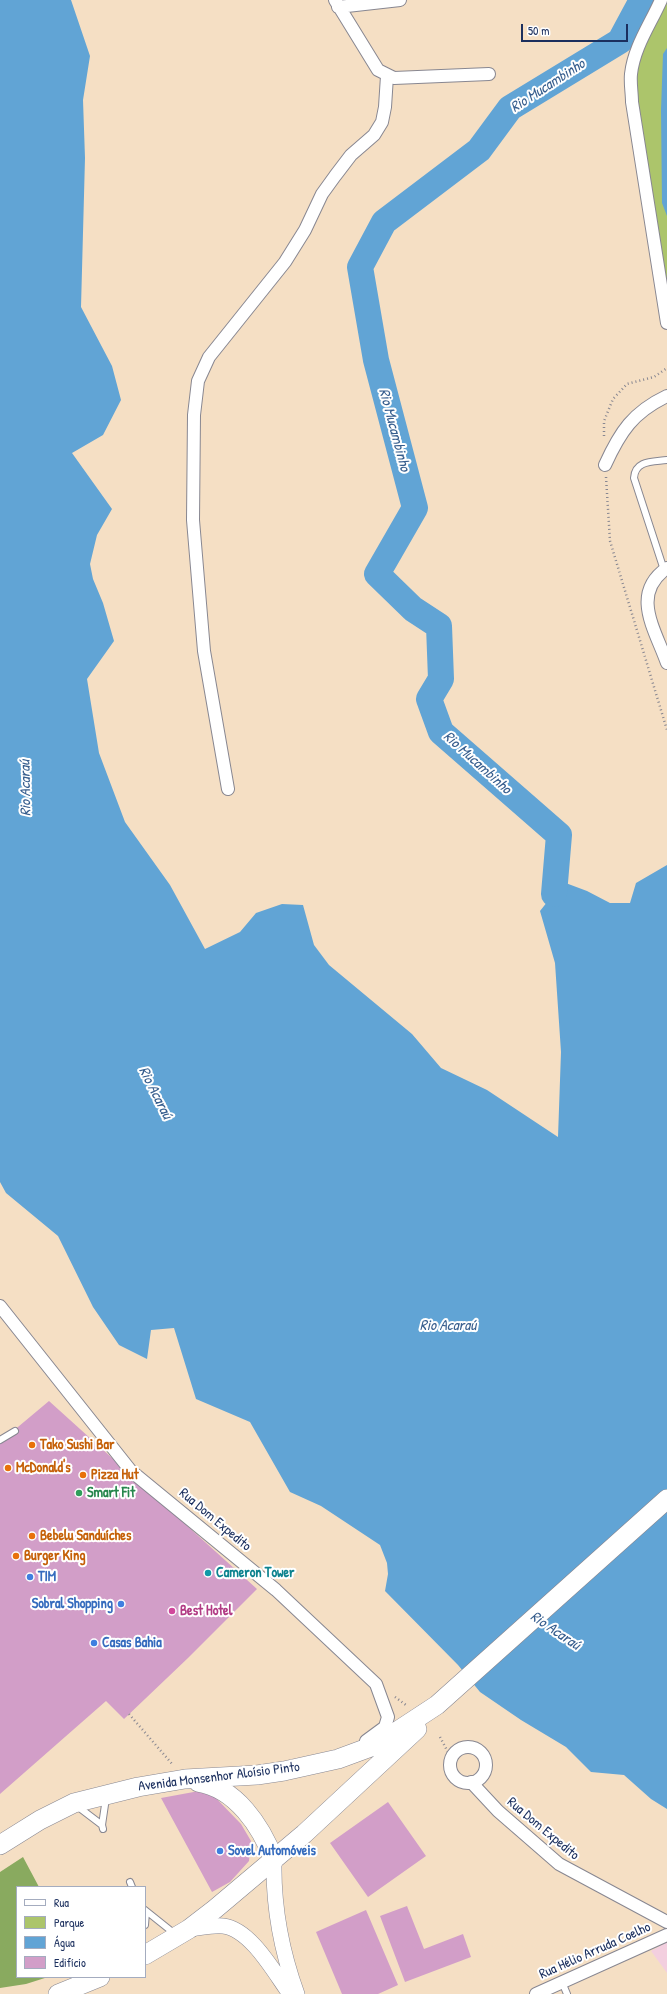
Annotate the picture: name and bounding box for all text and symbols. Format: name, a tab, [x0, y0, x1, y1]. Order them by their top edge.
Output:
scale bar	[523, 16, 630, 42]
text: 50 m	[528, 22, 549, 39]
water label: Rio Mucambinho	[507, 55, 589, 117]
water label: Rio Mucambinho	[374, 387, 414, 473]
water label: Rio Mucambinho	[439, 728, 515, 798]
water label: Rio Acaraú	[17, 760, 35, 816]
water label: Rio Acaraú	[134, 1064, 176, 1122]
water label: Rio Acaraú	[420, 1317, 476, 1335]
place label: Tako Sushi Bar	[40, 1437, 114, 1453]
marker: Tako Sushi Bar	[27, 1440, 37, 1450]
place label: McDonald's	[16, 1460, 71, 1476]
marker: McDonald's	[3, 1463, 13, 1473]
place label: Pizza Hut	[91, 1467, 139, 1483]
marker: Pizza Hut	[78, 1470, 88, 1480]
place label: Smart Fit	[87, 1485, 135, 1501]
street label: Rua Dom Expedito	[176, 1485, 254, 1555]
marker: Smart Fit	[74, 1488, 84, 1498]
place label: Bebelu Sanduíches	[40, 1528, 131, 1544]
marker: Bebelu Sanduíches	[27, 1531, 37, 1541]
place label: Burger King	[24, 1548, 86, 1564]
marker: Burger King	[11, 1551, 21, 1561]
place label: Cameron Tower	[216, 1565, 294, 1581]
marker: Cameron Tower	[203, 1568, 213, 1578]
place label: TIM	[38, 1569, 56, 1585]
marker: TIM	[25, 1572, 35, 1582]
place label: Sobral Shopping	[32, 1596, 113, 1612]
marker: Sobral Shopping	[116, 1599, 126, 1609]
place label: Best Hotel	[180, 1603, 232, 1619]
marker: Best Hotel	[167, 1606, 177, 1616]
water label: Rio Acaraú	[527, 1608, 583, 1654]
place label: Casas Bahia	[102, 1635, 162, 1651]
marker: Casas Bahia	[89, 1638, 99, 1648]
street label: Avenida Monsenhor Aloísio Pinto	[137, 1759, 301, 1795]
street label: Rua Dom Expedito	[504, 1794, 582, 1864]
place label: Sovel Automóveis	[228, 1843, 316, 1859]
marker: Sovel Automóveis	[215, 1846, 225, 1856]
legend	[16, 1886, 146, 1978]
text: Rua	[54, 1894, 69, 1911]
text: Parque	[54, 1914, 84, 1931]
street label: Rua Hélio Arruda Coelho	[537, 1919, 653, 1983]
text: Água	[54, 1934, 75, 1951]
text: Edifício	[54, 1954, 86, 1971]

